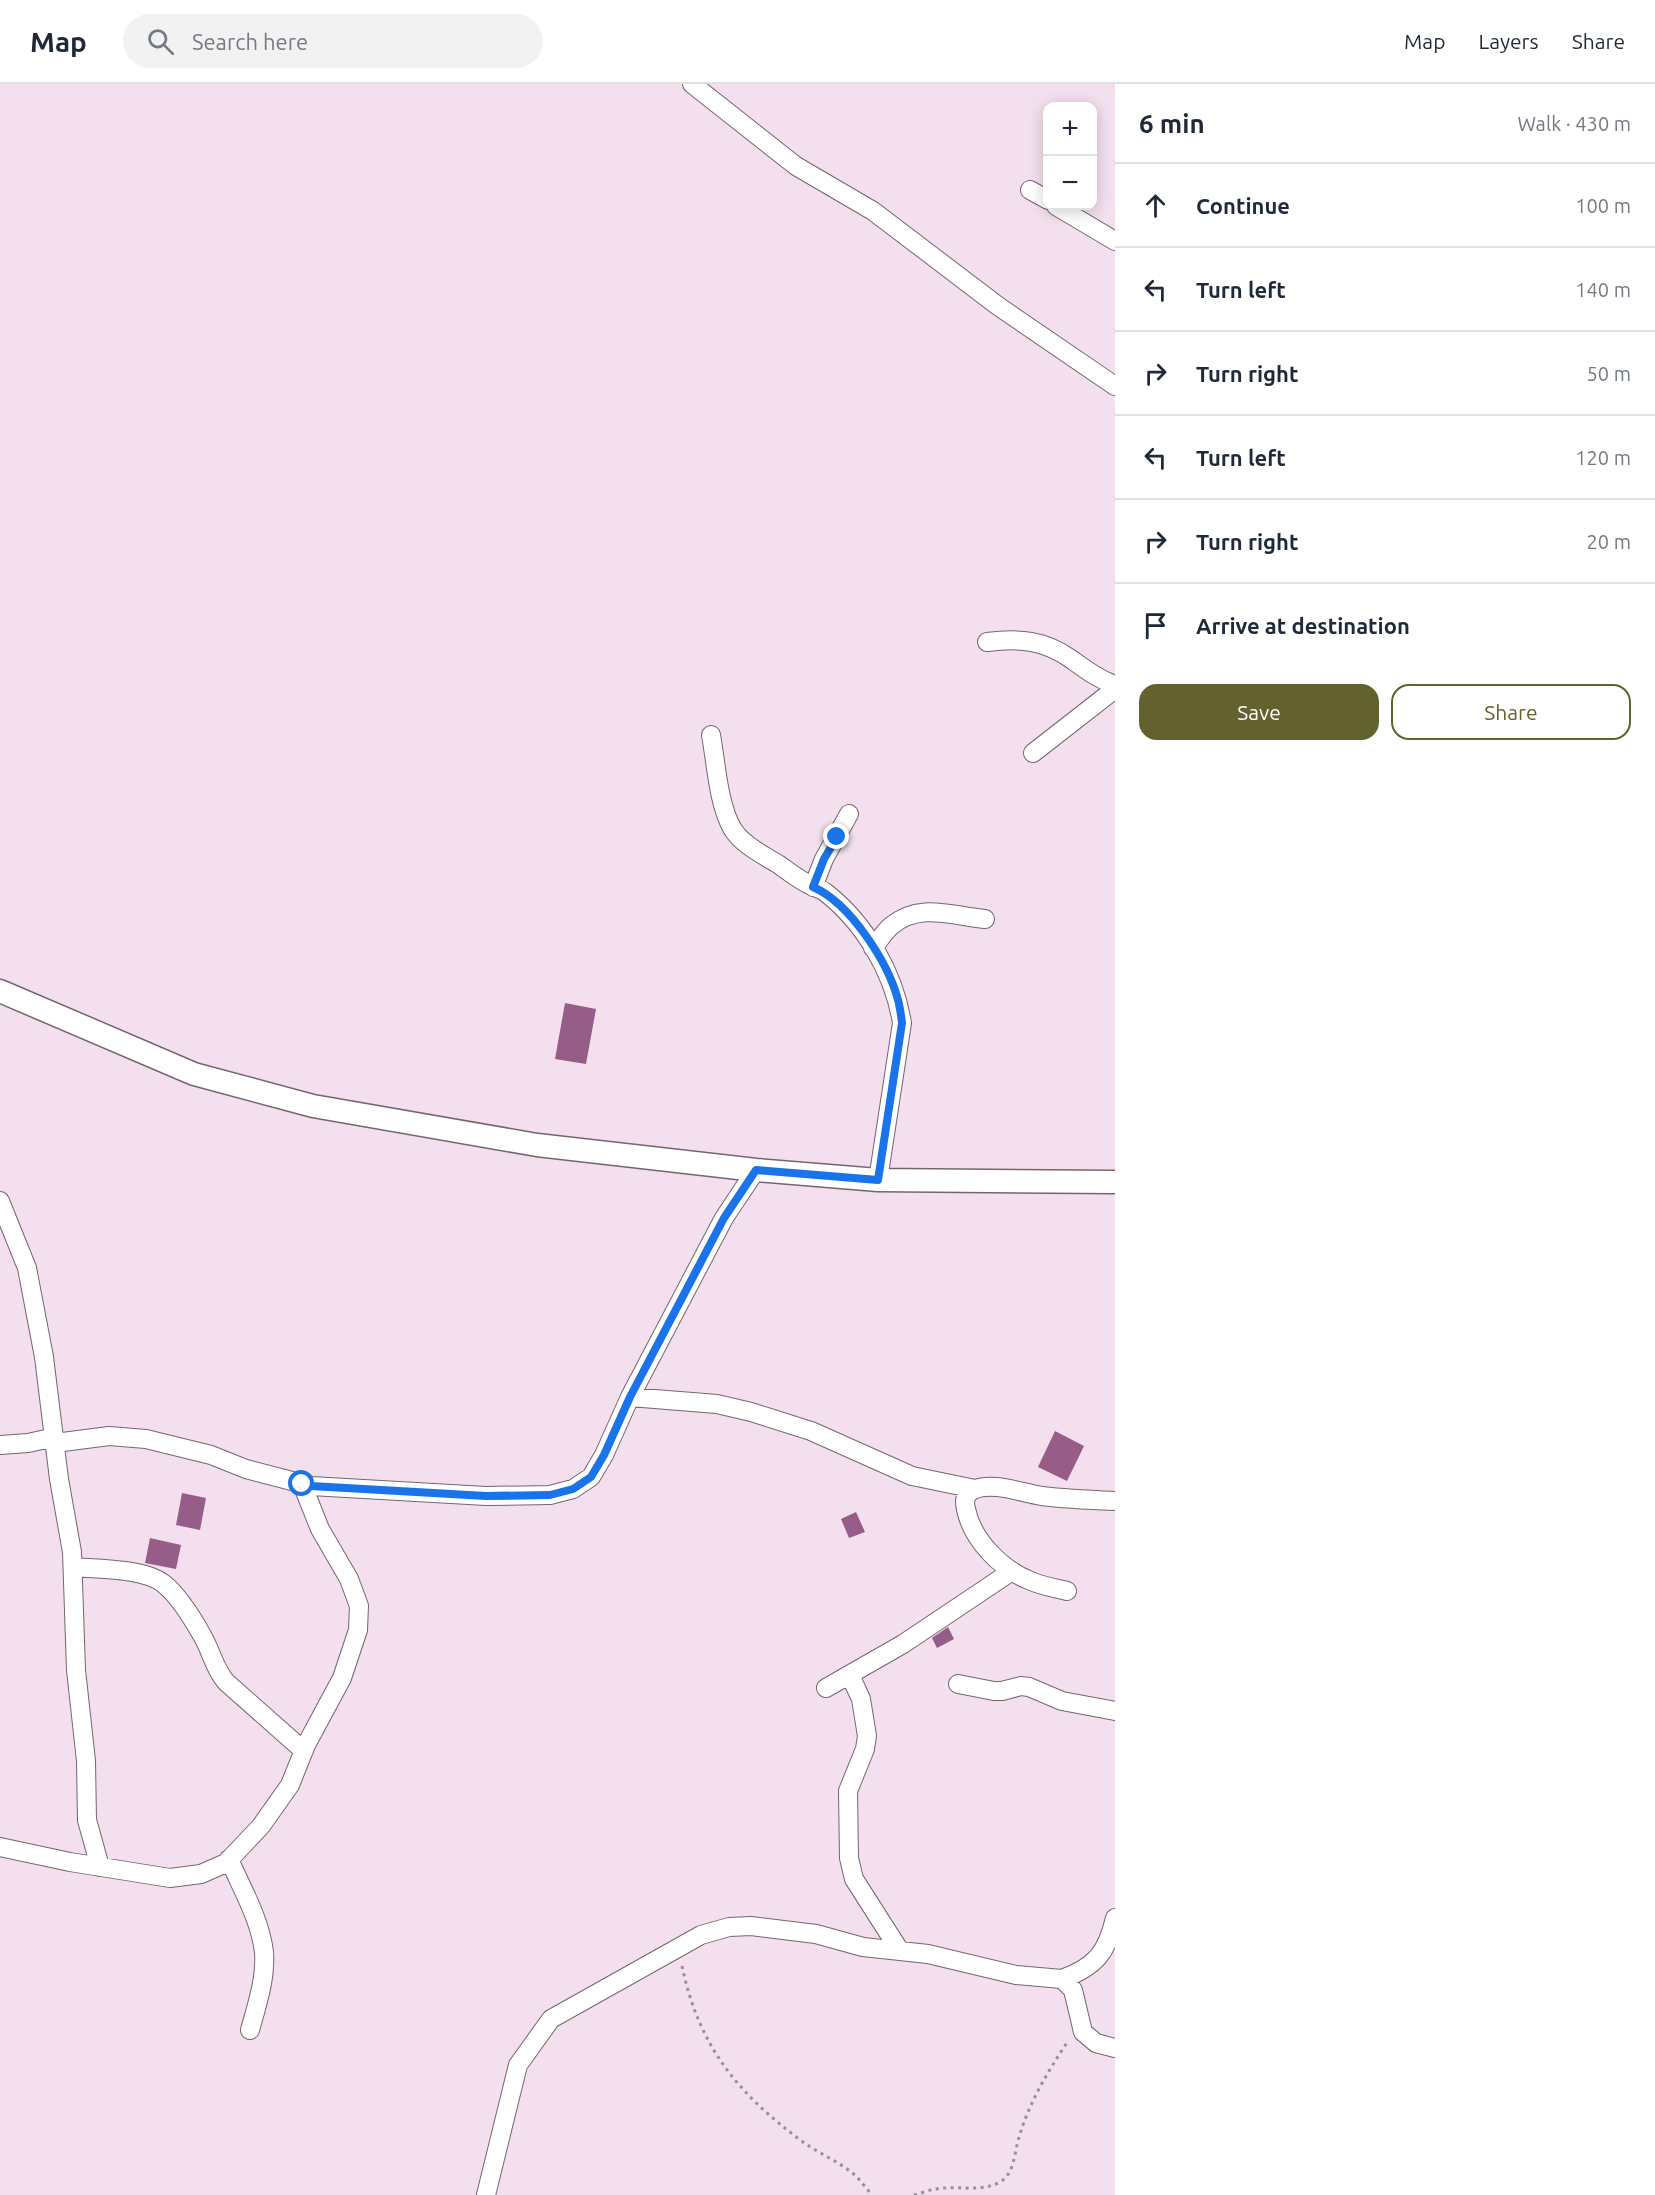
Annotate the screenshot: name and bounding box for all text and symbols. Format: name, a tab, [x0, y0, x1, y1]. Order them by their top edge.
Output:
search box	[123, 14, 543, 68]
icon: search	[144, 25, 177, 58]
text: Map	[30, 26, 87, 57]
text: Search here	[192, 29, 308, 54]
text: Map	[1404, 29, 1445, 53]
text: Layers	[1478, 29, 1539, 53]
text: Share	[1572, 29, 1625, 53]
map controls	[1043, 102, 1097, 210]
button: +	[1043, 102, 1097, 156]
text: 6 min	[1139, 109, 1205, 138]
text: Walk · 430 m	[1518, 112, 1631, 135]
button: −	[1043, 156, 1097, 210]
icon: ahead	[1139, 189, 1172, 222]
text: Continue	[1196, 193, 1290, 218]
text: 100 m	[1575, 194, 1631, 217]
icon: left	[1139, 273, 1172, 306]
text: Turn left	[1196, 277, 1286, 302]
text: 140 m	[1575, 278, 1631, 301]
icon: right	[1139, 357, 1172, 390]
text: Turn right	[1196, 361, 1298, 386]
text: 50 m	[1587, 362, 1631, 385]
icon: left	[1139, 441, 1172, 474]
text: Turn left	[1196, 445, 1286, 470]
text: 120 m	[1575, 446, 1631, 469]
icon: right	[1139, 525, 1172, 558]
text: Turn right	[1196, 529, 1298, 554]
text: 20 m	[1587, 530, 1631, 553]
icon: arrive	[1139, 609, 1172, 642]
text: Arrive at destination	[1196, 613, 1410, 638]
button: Save	[1139, 684, 1379, 740]
button: Share	[1391, 684, 1631, 740]
route end	[823, 823, 849, 849]
route start	[288, 1470, 314, 1496]

